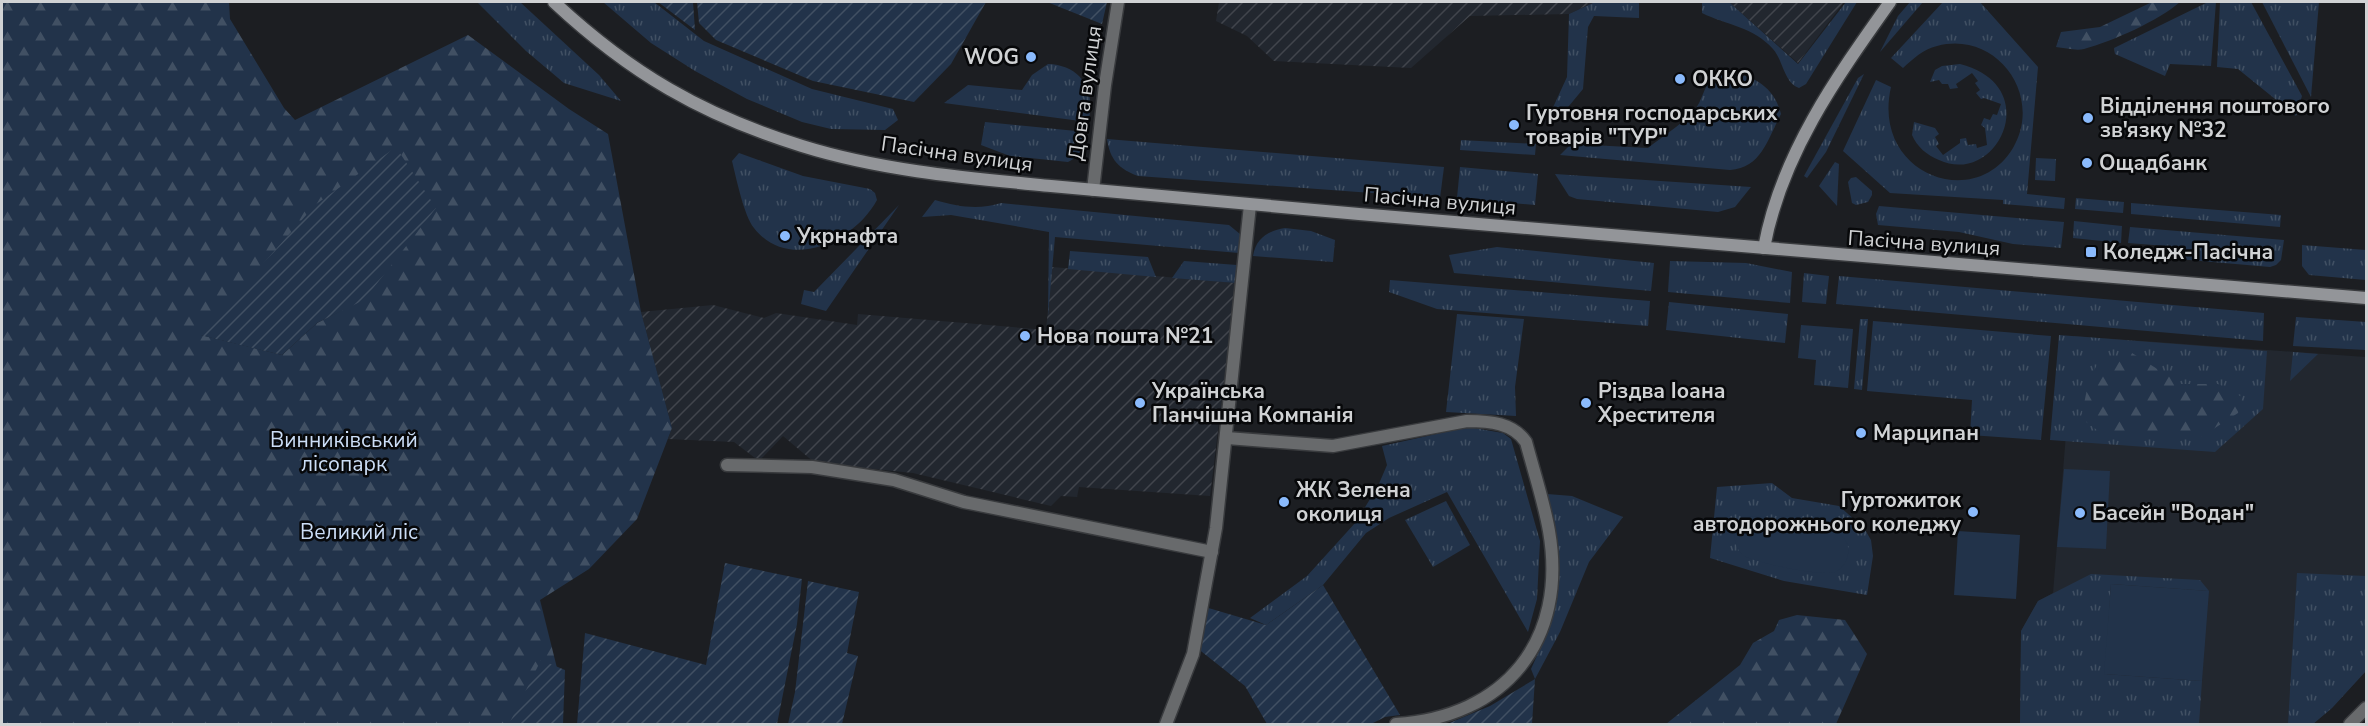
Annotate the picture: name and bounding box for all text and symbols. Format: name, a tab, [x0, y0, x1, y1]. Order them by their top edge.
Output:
street label: Довга вулиця	[1062, 24, 1108, 162]
place label: WOG	[964, 43, 1019, 71]
marker: WOG	[1024, 50, 1038, 64]
place label: ОККО	[1692, 65, 1753, 93]
marker: ОККО	[1673, 72, 1687, 86]
place label: Відділення поштового зв'язку №32	[2100, 92, 2330, 144]
place label: Гуртовня господарських товарів "ТУР"	[1526, 99, 1778, 151]
marker: Відділення поштового зв'язку №32	[2081, 111, 2095, 125]
marker: Гуртовня господарських товарів "ТУР"	[1507, 118, 1521, 132]
street label: Пасічна вулиця	[879, 129, 1035, 179]
place label: Ощадбанк	[2099, 149, 2207, 177]
marker: Ощадбанк	[2080, 156, 2094, 170]
street label: Пасічна вулиця	[1363, 180, 1517, 222]
place label: Укрнафта	[796, 222, 898, 250]
street label: Пасічна вулиця	[1847, 224, 2001, 262]
marker: Укрнафта	[778, 229, 792, 243]
place label: Коледж-Пасічна	[2103, 238, 2273, 266]
marker: Коледж-Пасічна	[2084, 245, 2098, 259]
place label: Нова пошта №21	[1037, 322, 1213, 350]
marker: Нова пошта №21	[1018, 329, 1032, 343]
place label: Українська Панчішна Компанія	[1151, 377, 1354, 429]
place label: Різдва Іоана Хрестителя	[1597, 377, 1725, 429]
marker: Українська Панчішна Компанія	[1133, 396, 1147, 410]
marker: Різдва Іоана Хрестителя	[1579, 396, 1593, 410]
place label: Марципан	[1873, 419, 1979, 447]
park label: Винниківський лісопарк	[270, 426, 418, 478]
marker: Марципан	[1854, 426, 1868, 440]
place label: ЖК Зелена околиця	[1296, 476, 1411, 528]
place label: Гуртожиток автодорожнього коледжу	[1693, 486, 1962, 538]
marker: ЖК Зелена околиця	[1277, 495, 1291, 509]
place label: Басейн "Водан"	[2092, 499, 2254, 527]
marker: Гуртожиток автодорожнього коледжу	[1966, 505, 1980, 519]
marker: Басейн "Водан"	[2073, 506, 2087, 520]
park label: Великий ліс	[300, 518, 418, 546]

